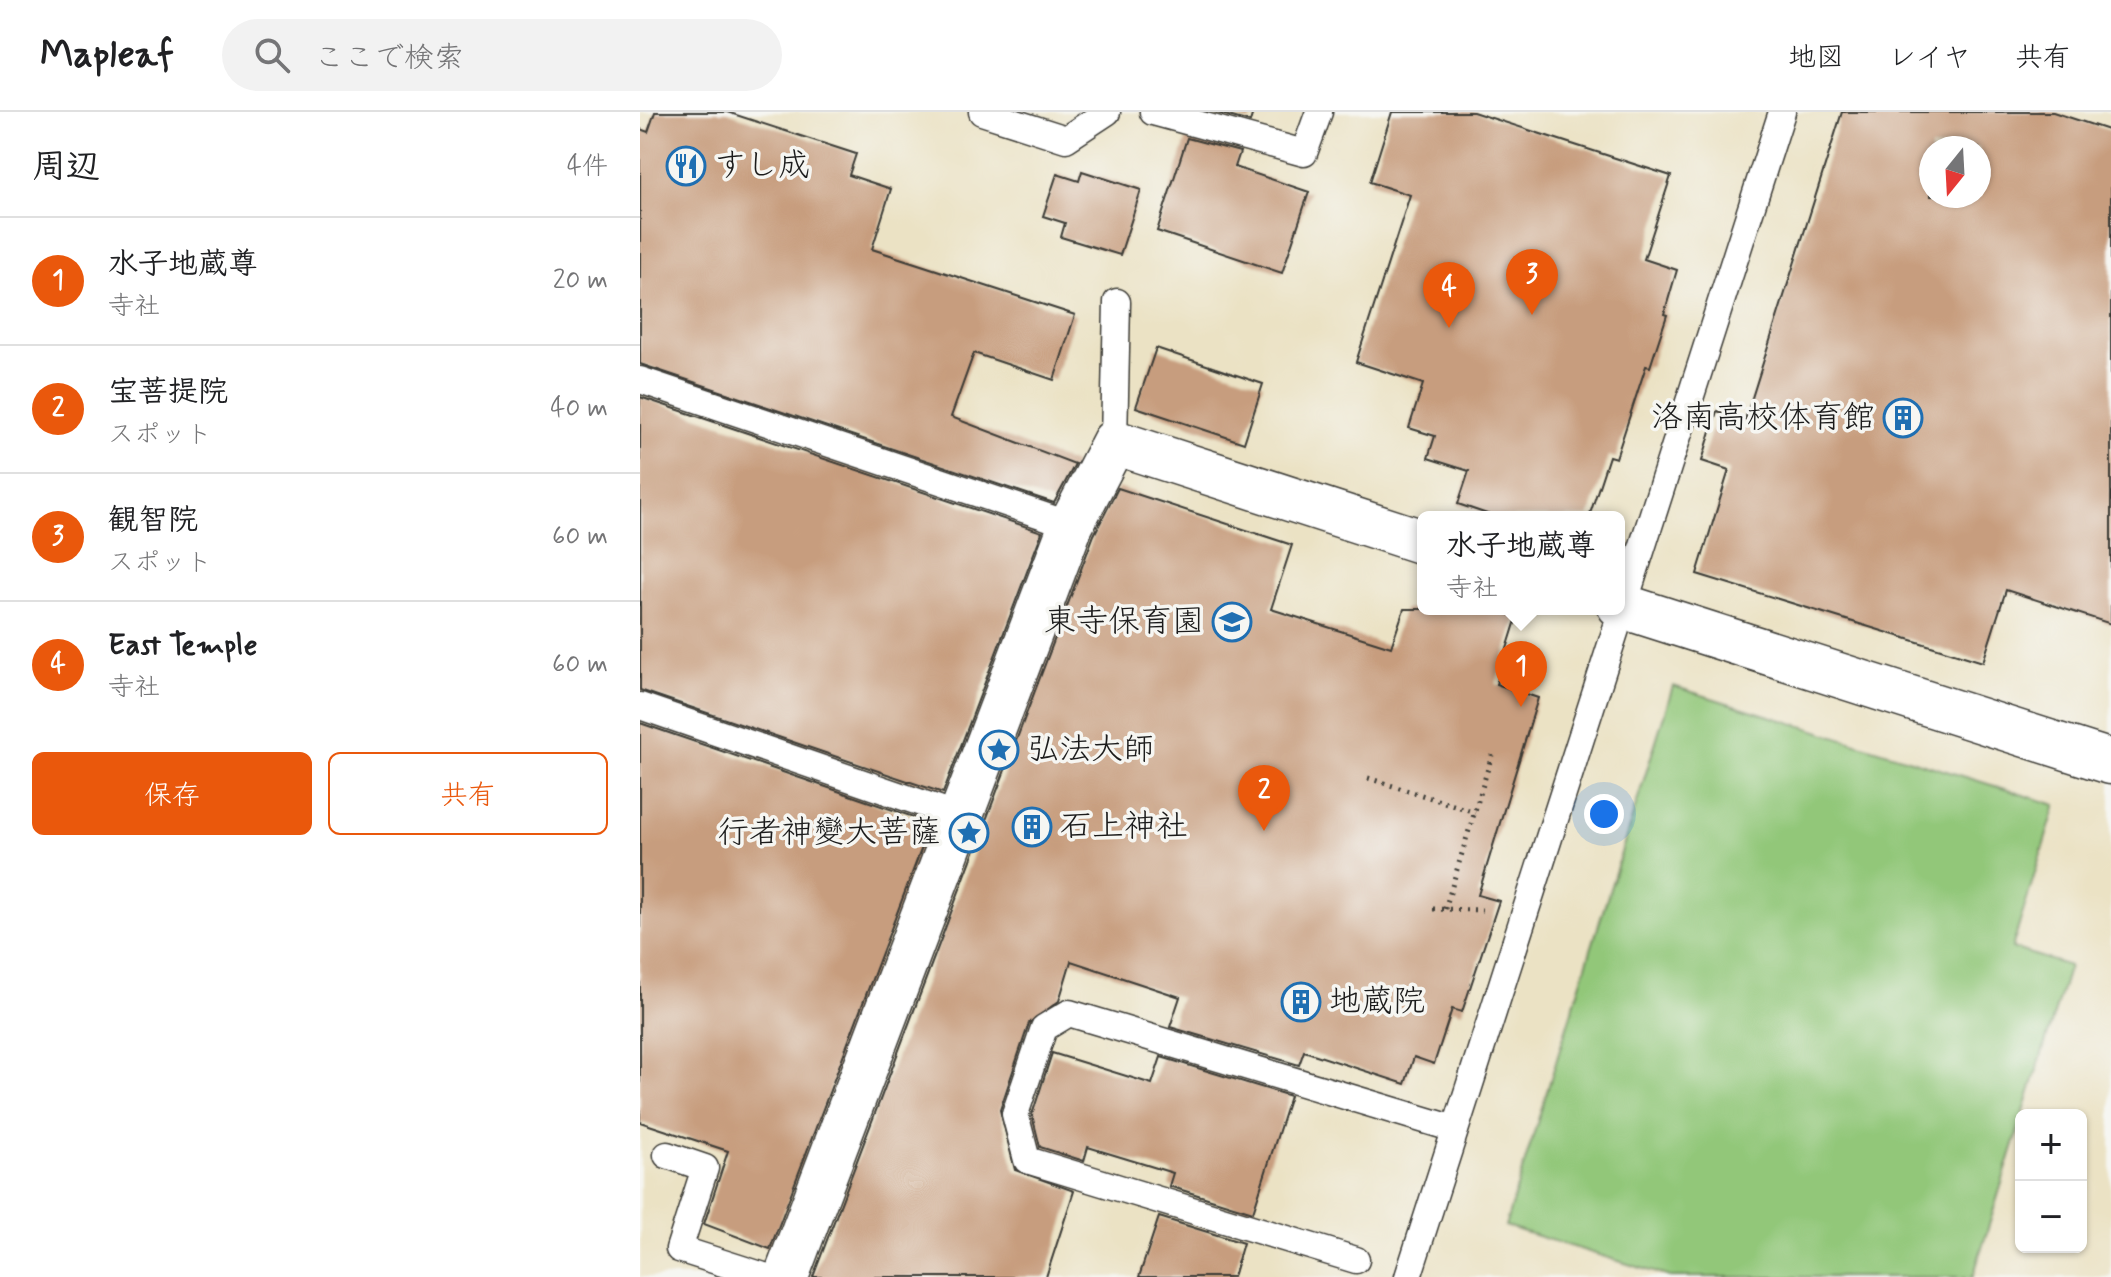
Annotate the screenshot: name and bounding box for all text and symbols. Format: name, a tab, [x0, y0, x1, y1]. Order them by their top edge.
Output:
search box	[222, 19, 782, 91]
text: Mapleaf	[40, 31, 174, 80]
icon: search	[250, 33, 294, 77]
text: ここで検索	[314, 39, 464, 78]
text: 地図	[1788, 40, 1844, 77]
text: レイヤ	[1888, 40, 1971, 77]
text: 共有	[2015, 40, 2071, 77]
north arrow	[1919, 136, 1991, 208]
text: 周辺	[32, 145, 100, 190]
restaurant icon: すし成	[665, 145, 707, 187]
place label: すし成	[714, 145, 810, 187]
text: 4件	[567, 150, 608, 184]
text: 水子地蔵尊	[108, 245, 258, 284]
pin: 3	[1506, 249, 1558, 315]
pin: 4	[1423, 262, 1475, 328]
text: 1	[52, 264, 64, 298]
text: 20 m	[553, 264, 608, 298]
text: 寺社	[108, 290, 160, 324]
text: 宝菩提院	[108, 373, 228, 412]
text: 2	[52, 392, 64, 426]
text: 40 m	[550, 392, 608, 426]
place label: 洛南高校体育館	[1651, 397, 1875, 439]
building icon: 洛南高校体育館	[1882, 397, 1924, 439]
text: スポット	[108, 418, 212, 452]
text: 観智院	[108, 501, 198, 540]
popup	[1417, 511, 1625, 615]
text: 3	[52, 520, 64, 554]
text: 60 m	[552, 520, 608, 554]
text: 水子地蔵尊	[1446, 527, 1596, 566]
text: スポット	[108, 546, 212, 580]
text: 寺社	[1446, 572, 1498, 606]
place label: 東寺保育園	[1044, 601, 1204, 643]
school or university icon: 東寺保育園	[1211, 601, 1253, 643]
text: East Temple	[108, 626, 258, 665]
pin: 1	[1495, 641, 1547, 707]
text: 4	[50, 648, 66, 682]
text: 60 m	[552, 648, 608, 682]
text: 寺社	[108, 671, 160, 705]
place icon: 弘法大師	[978, 729, 1020, 771]
place label: 弘法大師	[1027, 729, 1155, 771]
button: 保存	[32, 752, 312, 835]
button: 共有	[328, 752, 608, 835]
pin: 2	[1238, 765, 1290, 831]
your location	[1584, 794, 1624, 834]
building icon: 石上神社	[1011, 806, 1053, 848]
place label: 石上神社	[1060, 806, 1188, 848]
place label: 行者神變大菩薩	[717, 812, 941, 854]
place icon: 行者神變大菩薩	[948, 812, 990, 854]
building icon: 地蔵院	[1280, 981, 1322, 1023]
place label: 地蔵院	[1329, 981, 1425, 1023]
map controls	[2015, 1109, 2087, 1253]
button: +	[2015, 1109, 2087, 1181]
button: −	[2015, 1181, 2087, 1253]

